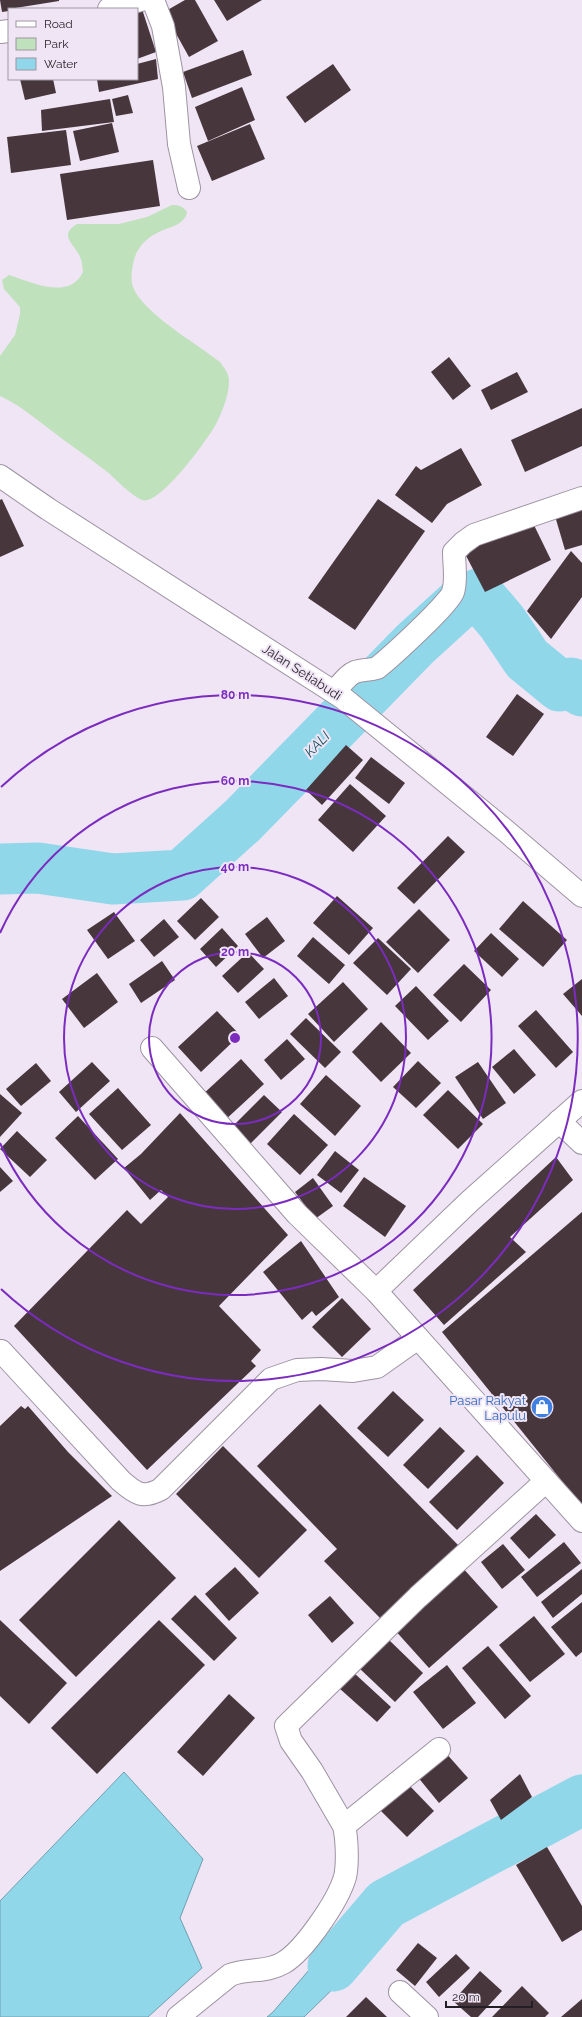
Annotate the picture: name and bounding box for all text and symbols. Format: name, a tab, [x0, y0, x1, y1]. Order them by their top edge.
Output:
legend	[8, 8, 138, 80]
text: Road	[44, 17, 73, 31]
text: Park	[44, 37, 69, 51]
text: Water	[44, 57, 78, 71]
street label: Jalan Setiabudi	[260, 641, 344, 703]
text: 80 m	[221, 688, 249, 702]
water label: KALI	[301, 728, 333, 760]
text: 60 m	[221, 774, 249, 788]
text: 40 m	[221, 860, 249, 874]
text: 20 m	[221, 945, 249, 959]
centre of rings	[228, 1031, 242, 1045]
place label: Pasar Rakyat Lapulu	[449, 1393, 527, 1423]
shop icon: Pasar Rakyat Lapulu	[529, 1394, 555, 1420]
scale bar	[446, 1983, 532, 2009]
text: 20 m	[452, 1990, 480, 2004]

